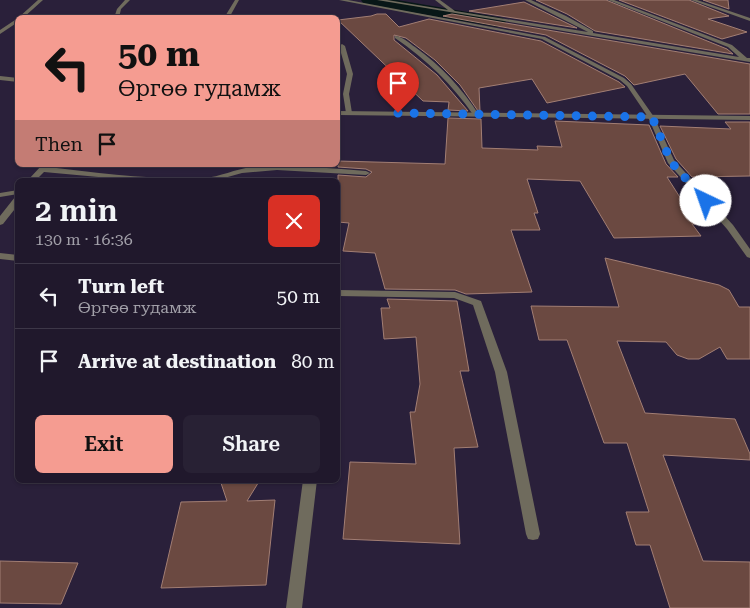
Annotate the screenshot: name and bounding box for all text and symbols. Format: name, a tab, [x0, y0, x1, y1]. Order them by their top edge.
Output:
text: 50 m	[118, 34, 200, 75]
icon: left	[35, 35, 100, 100]
pin	[377, 62, 419, 113]
icon: arrive	[384, 69, 412, 97]
text: Өргөө гудамж	[118, 76, 281, 101]
icon: arrive	[93, 130, 121, 158]
text: Then	[35, 133, 83, 156]
position arrow	[679, 174, 731, 226]
text: 2 min	[35, 193, 118, 228]
button: close	[268, 195, 320, 247]
text: 130 m · 16:36	[35, 230, 133, 249]
text: Turn left	[78, 275, 164, 298]
icon: left	[35, 282, 63, 310]
text: 50 m	[277, 285, 320, 308]
text: Өргөө гудамж	[78, 298, 197, 317]
icon: arrive	[35, 347, 63, 375]
text: Arrive at destination	[78, 350, 276, 373]
text: 80 m	[291, 350, 335, 373]
button: Exit	[35, 415, 173, 473]
button: Share	[183, 415, 320, 473]

